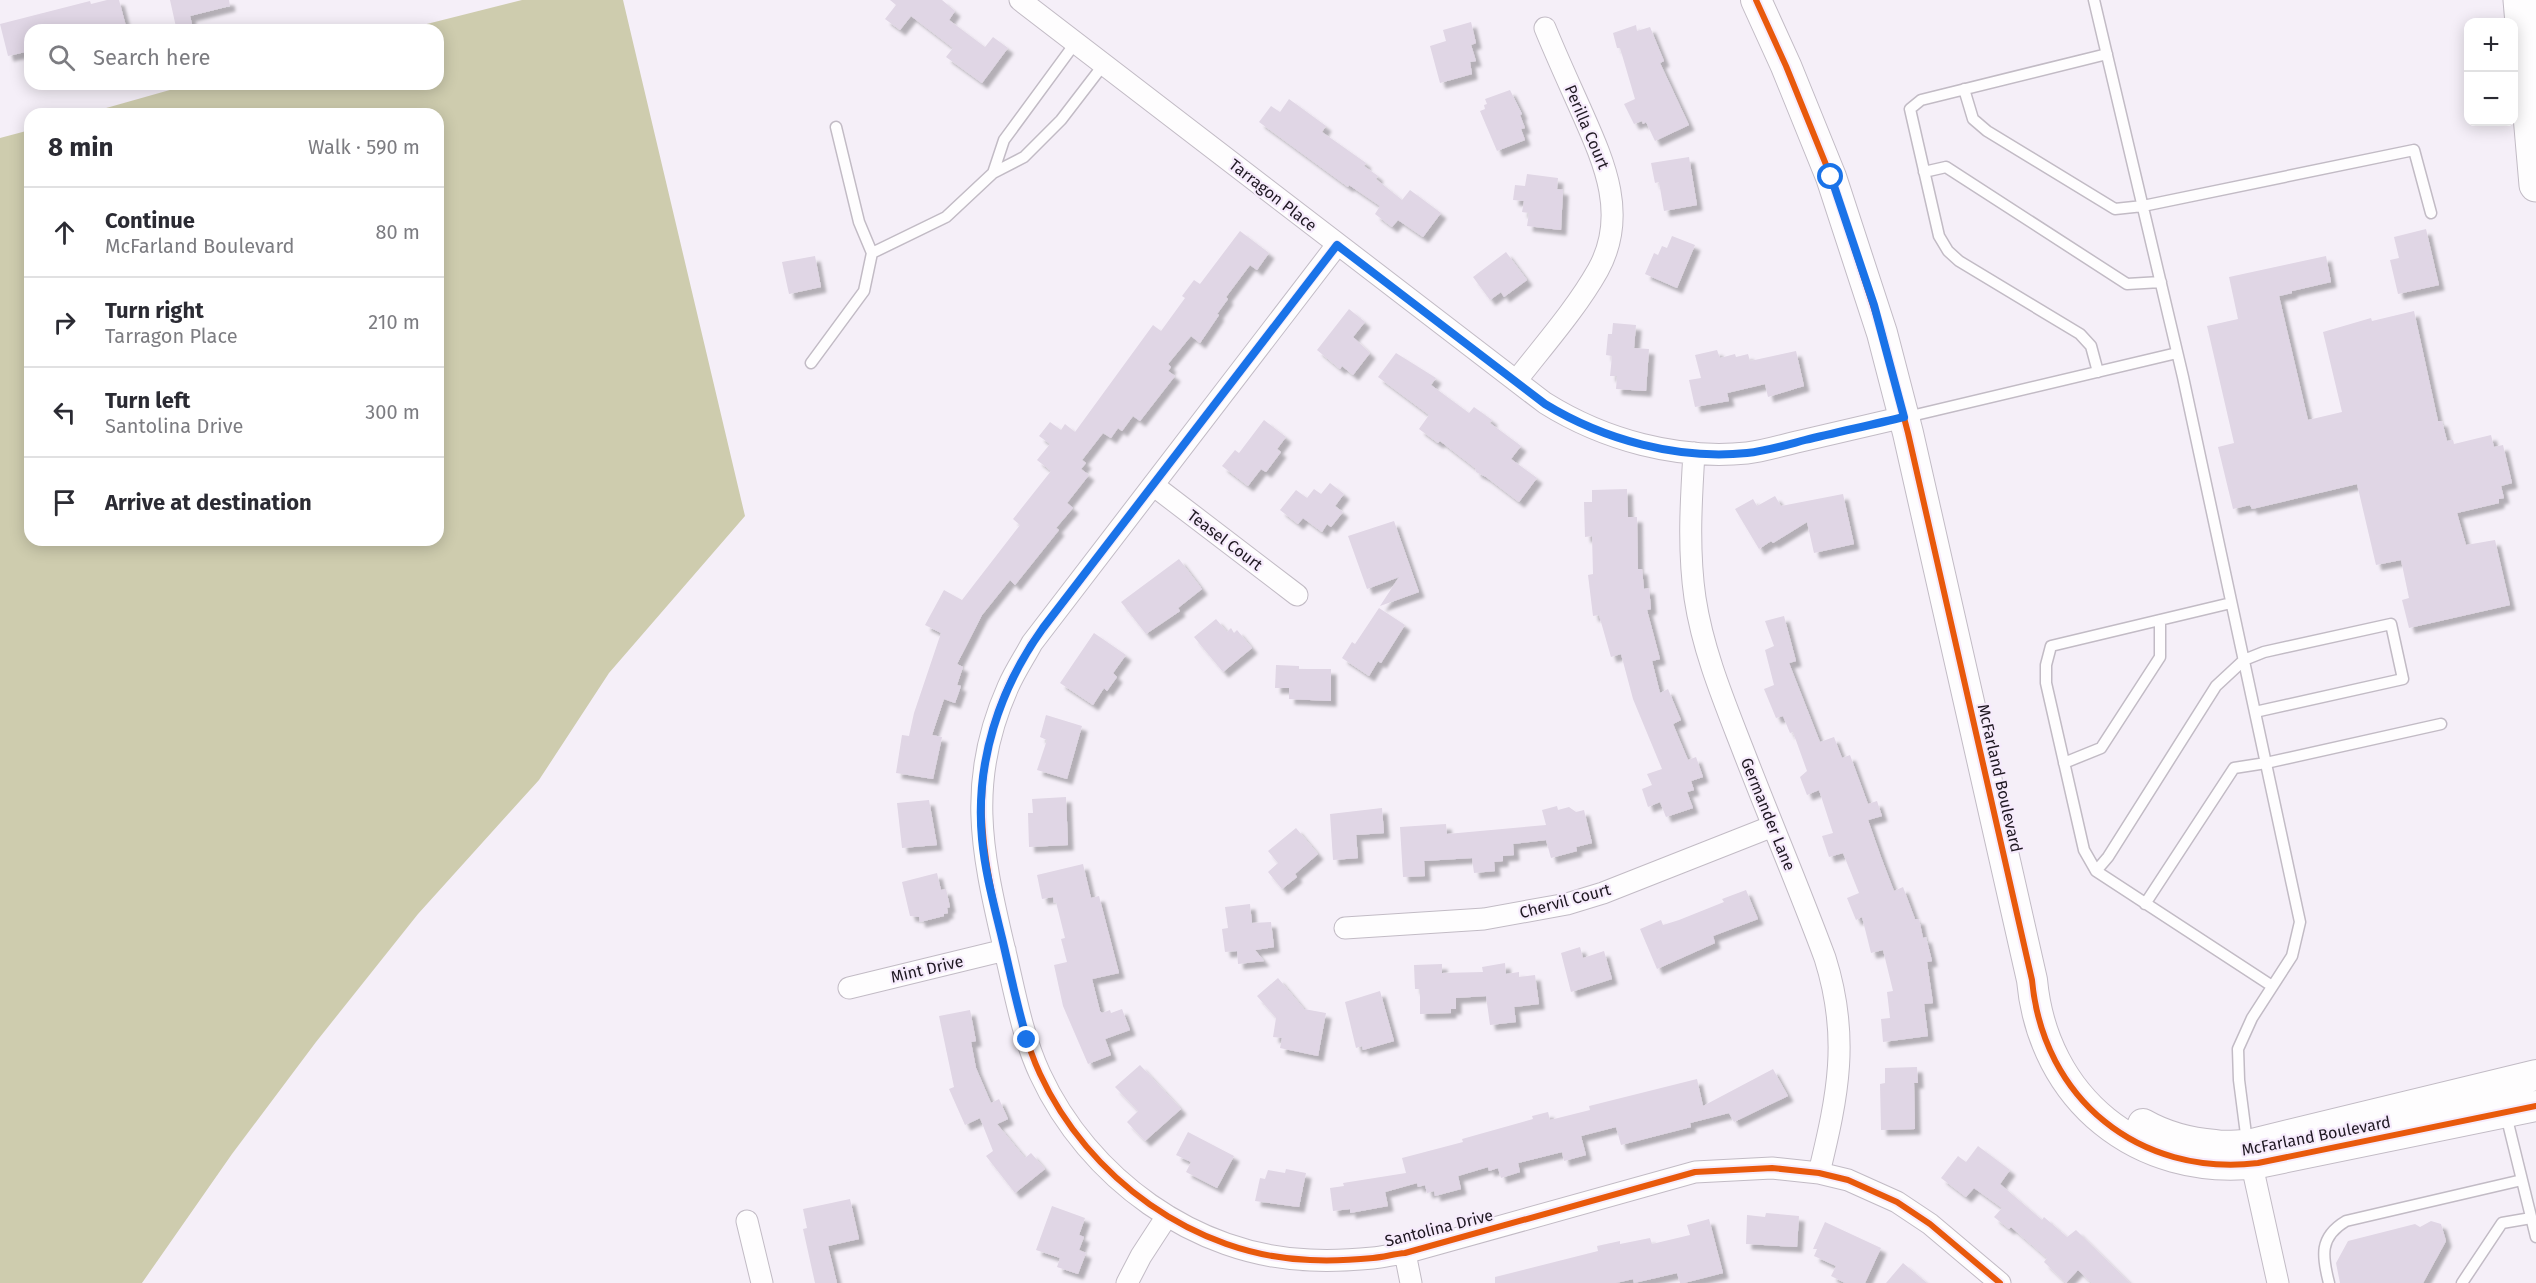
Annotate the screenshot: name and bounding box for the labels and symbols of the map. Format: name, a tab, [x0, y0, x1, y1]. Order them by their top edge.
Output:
street label: Perilla Court	[1561, 82, 1613, 172]
street label: Tarragon Place	[1225, 155, 1321, 235]
route start	[1817, 163, 1843, 189]
street label: Teasel Court	[1184, 506, 1266, 574]
street label: McFarland Boulevard	[1974, 702, 2026, 854]
street label: Germander Lane	[1737, 755, 1799, 873]
street label: Chervil Court	[1517, 880, 1613, 922]
street label: Mint Drive	[889, 951, 965, 987]
route end	[1013, 1026, 1039, 1052]
street label: McFarland Boulevard	[2240, 1112, 2392, 1160]
street label: Santolina Drive	[1383, 1205, 1495, 1251]

